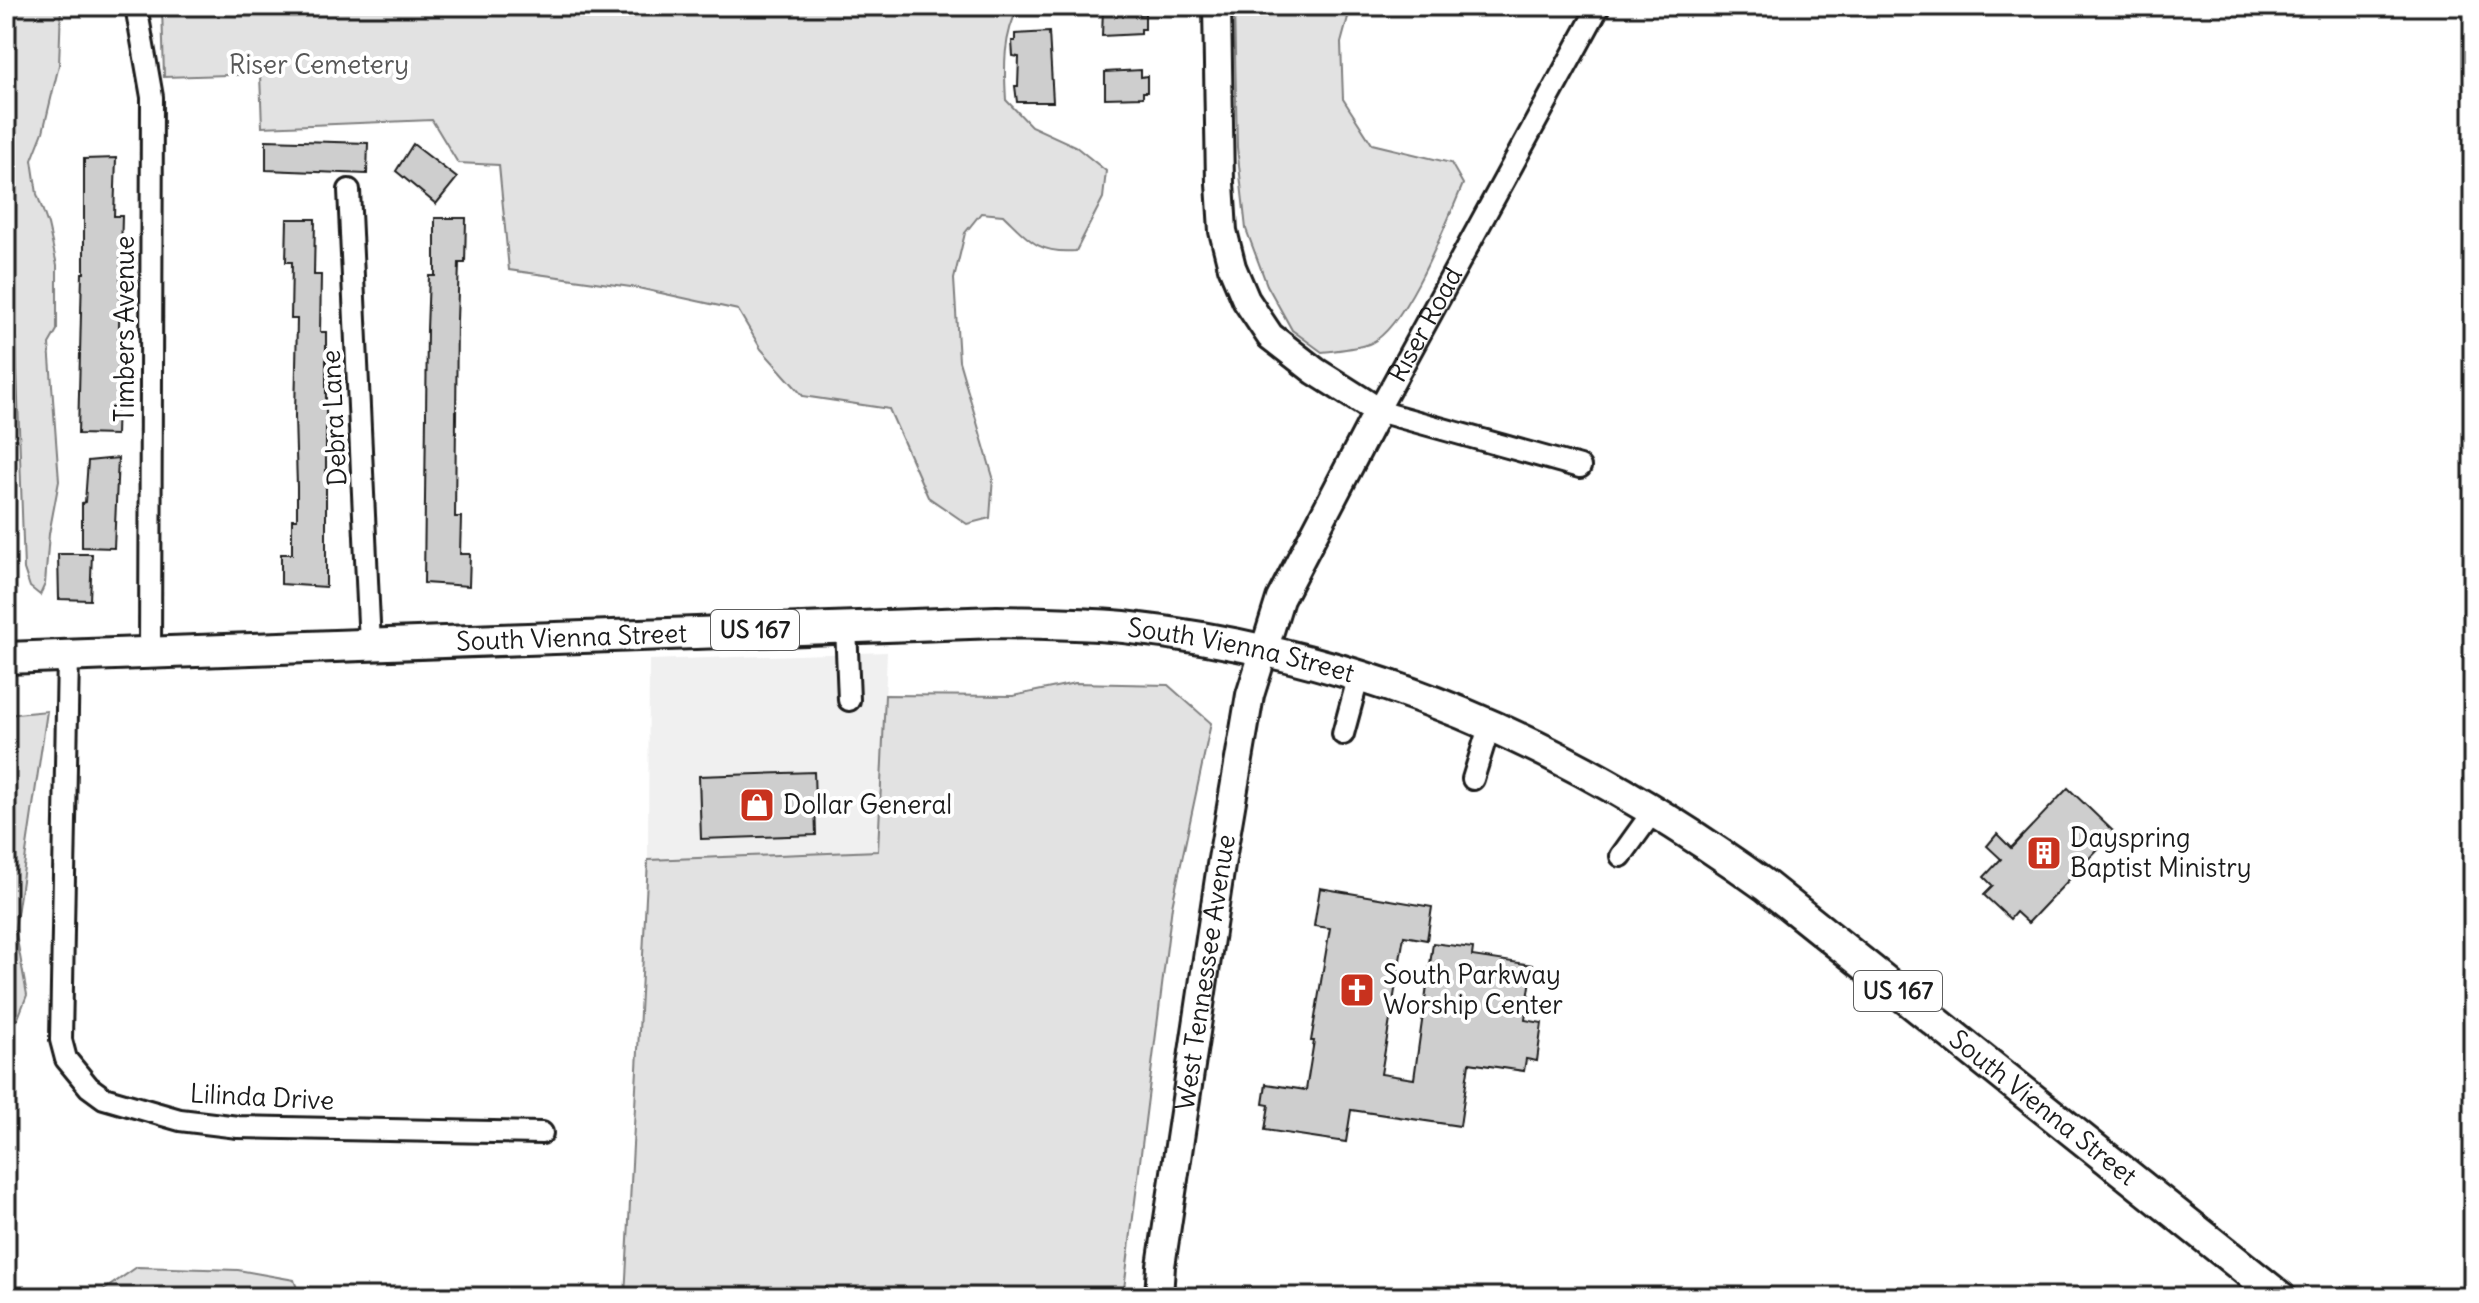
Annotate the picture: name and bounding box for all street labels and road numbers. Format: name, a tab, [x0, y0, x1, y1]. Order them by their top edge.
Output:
street label: Timbers Avenue	[108, 236, 141, 422]
street label: Riser Road	[1380, 261, 1469, 388]
street label: Debra Lane	[313, 349, 354, 487]
road number: US 167	[711, 610, 799, 650]
street label: South Vienna Street	[1126, 611, 1359, 690]
street label: South Vienna Street	[456, 616, 688, 658]
street label: West Tennessee Avenue	[1168, 832, 1242, 1112]
road number: US 167	[1854, 971, 1942, 1011]
street label: South Vienna Street	[1943, 1022, 2144, 1192]
street label: Lilinda Drive	[189, 1076, 335, 1117]

